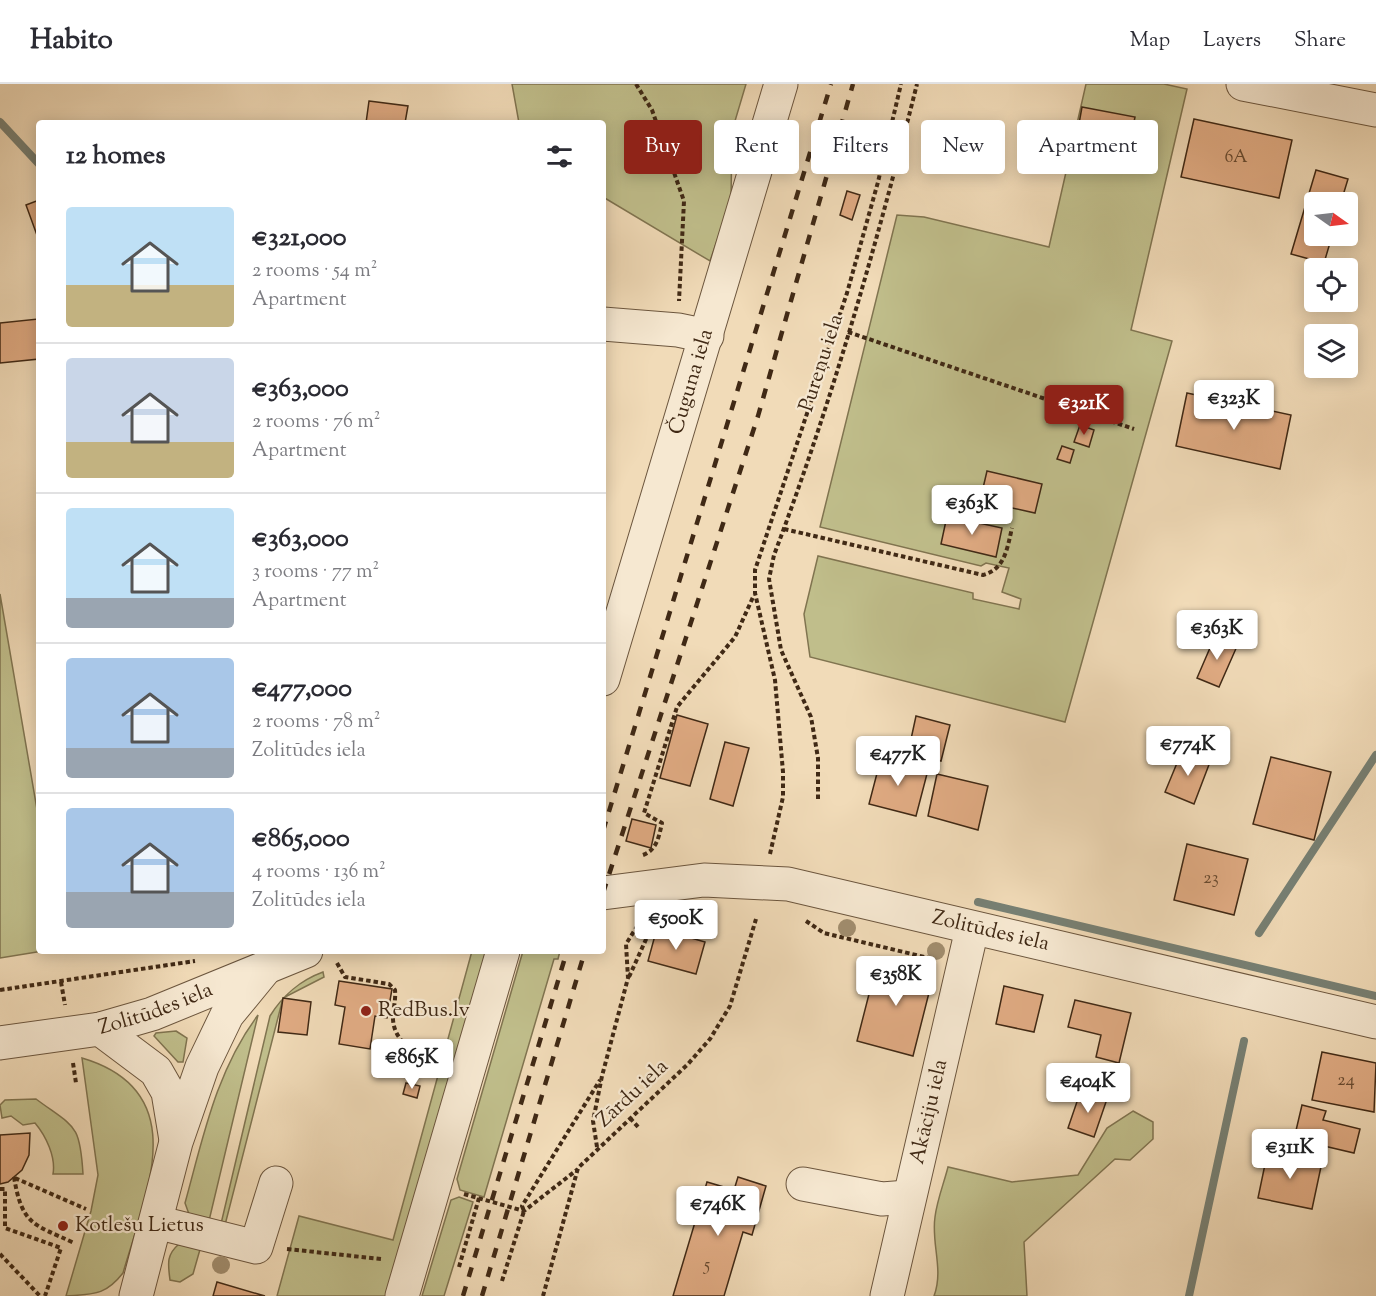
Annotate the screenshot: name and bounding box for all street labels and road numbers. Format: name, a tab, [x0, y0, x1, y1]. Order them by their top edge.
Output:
street label: Pureņu iela	[792, 310, 852, 416]
street label: Čuguna iela	[662, 325, 722, 438]
street label: Zolitūdes iela	[929, 903, 1052, 960]
street label: Zolitūdes iela	[95, 976, 218, 1044]
street label: Zārdu iela	[590, 1053, 676, 1135]
street label: Akāciju iela	[903, 1056, 956, 1167]

